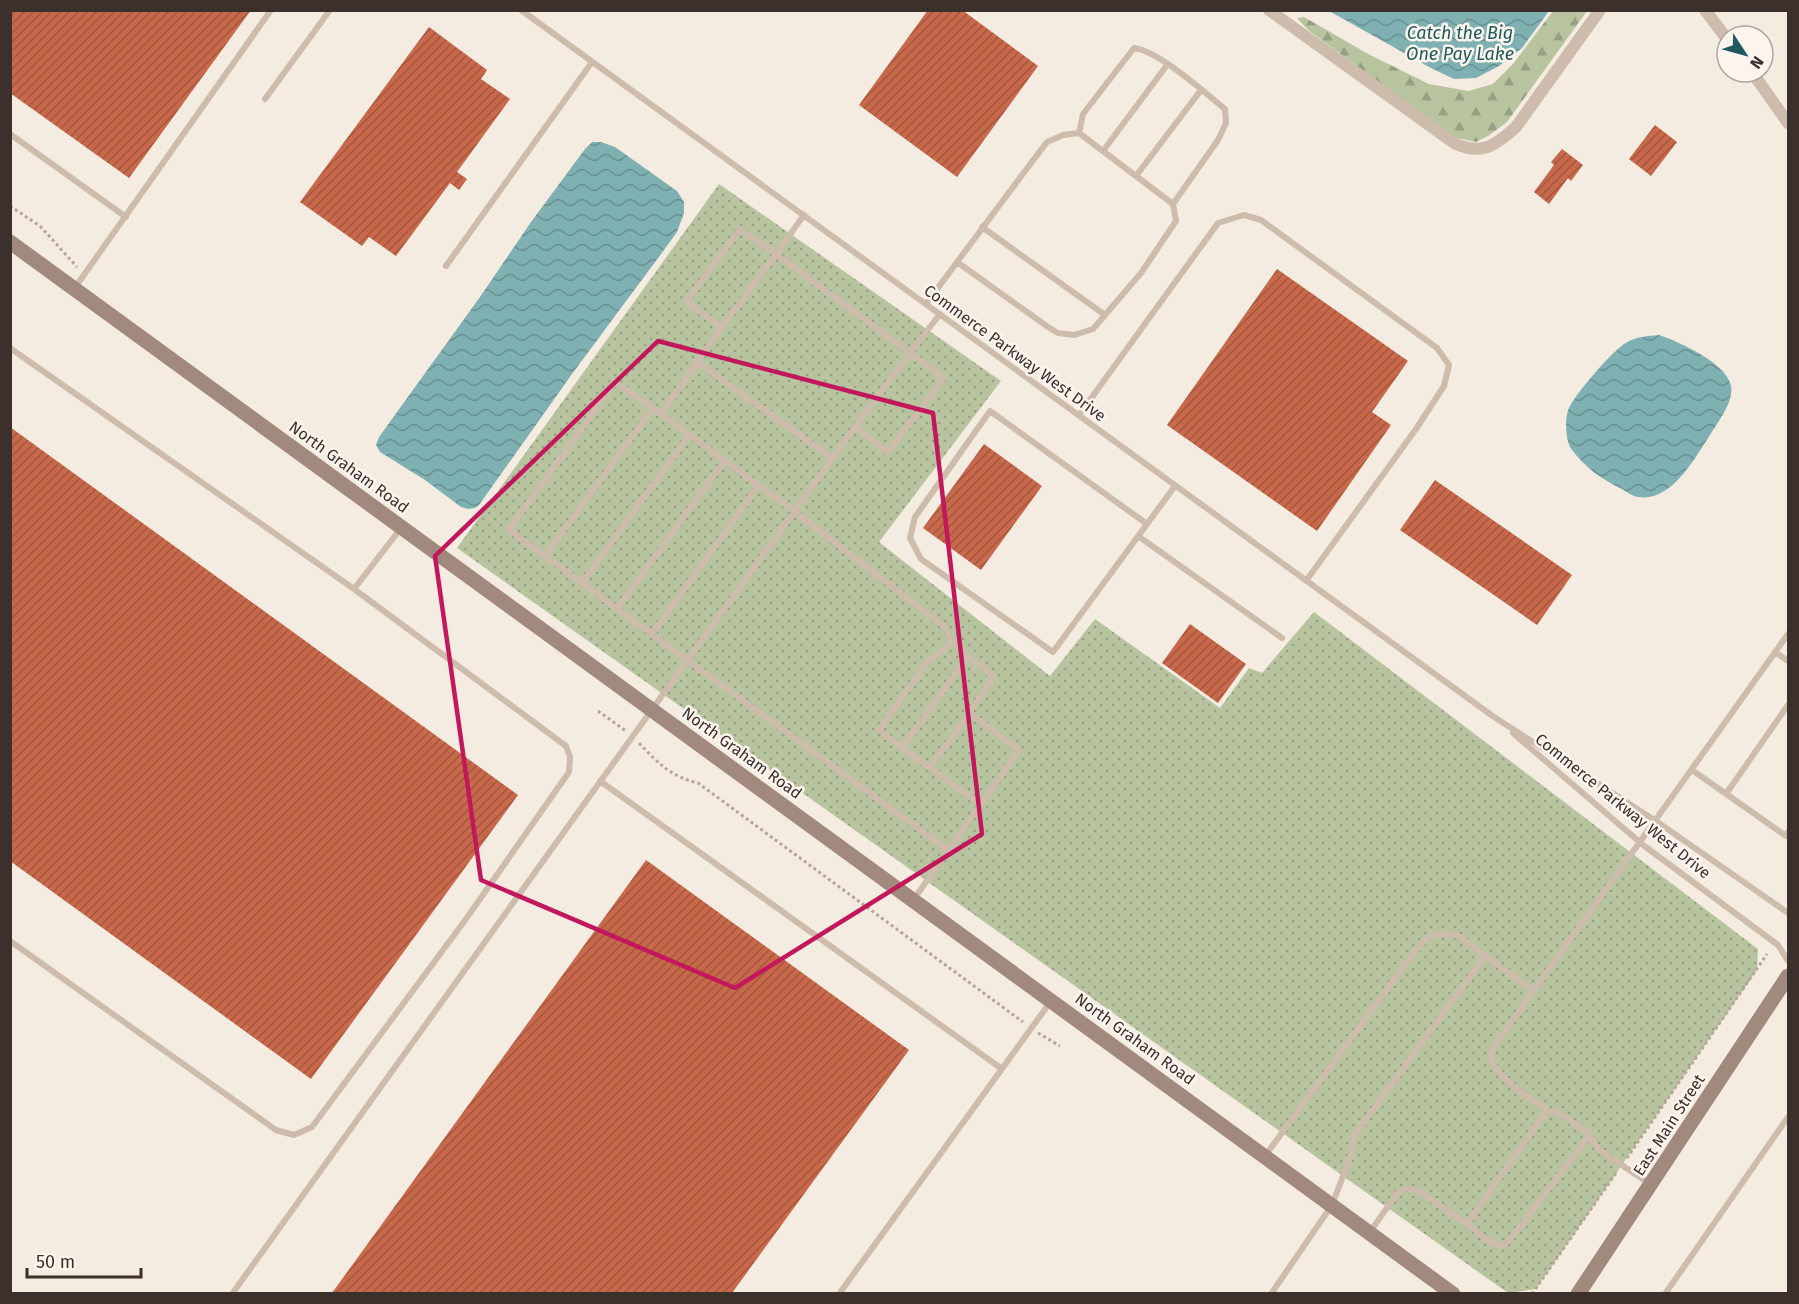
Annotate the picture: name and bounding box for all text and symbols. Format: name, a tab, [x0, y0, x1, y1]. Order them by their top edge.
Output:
water label: Catch the Big One Pay Lake	[1406, 22, 1514, 65]
north arrow	[1715, 24, 1775, 84]
text: N	[1746, 53, 1768, 72]
street label: Commerce Parkway West Drive	[920, 281, 1110, 425]
street label: North Graham Road	[285, 417, 413, 517]
street label: North Graham Road	[678, 703, 806, 803]
street label: Commerce Parkway West Drive	[1531, 729, 1715, 883]
street label: North Graham Road	[1071, 989, 1199, 1089]
street label: East Main Street	[1629, 1071, 1709, 1179]
scale bar	[27, 1241, 141, 1279]
text: 50 m	[36, 1251, 75, 1273]

